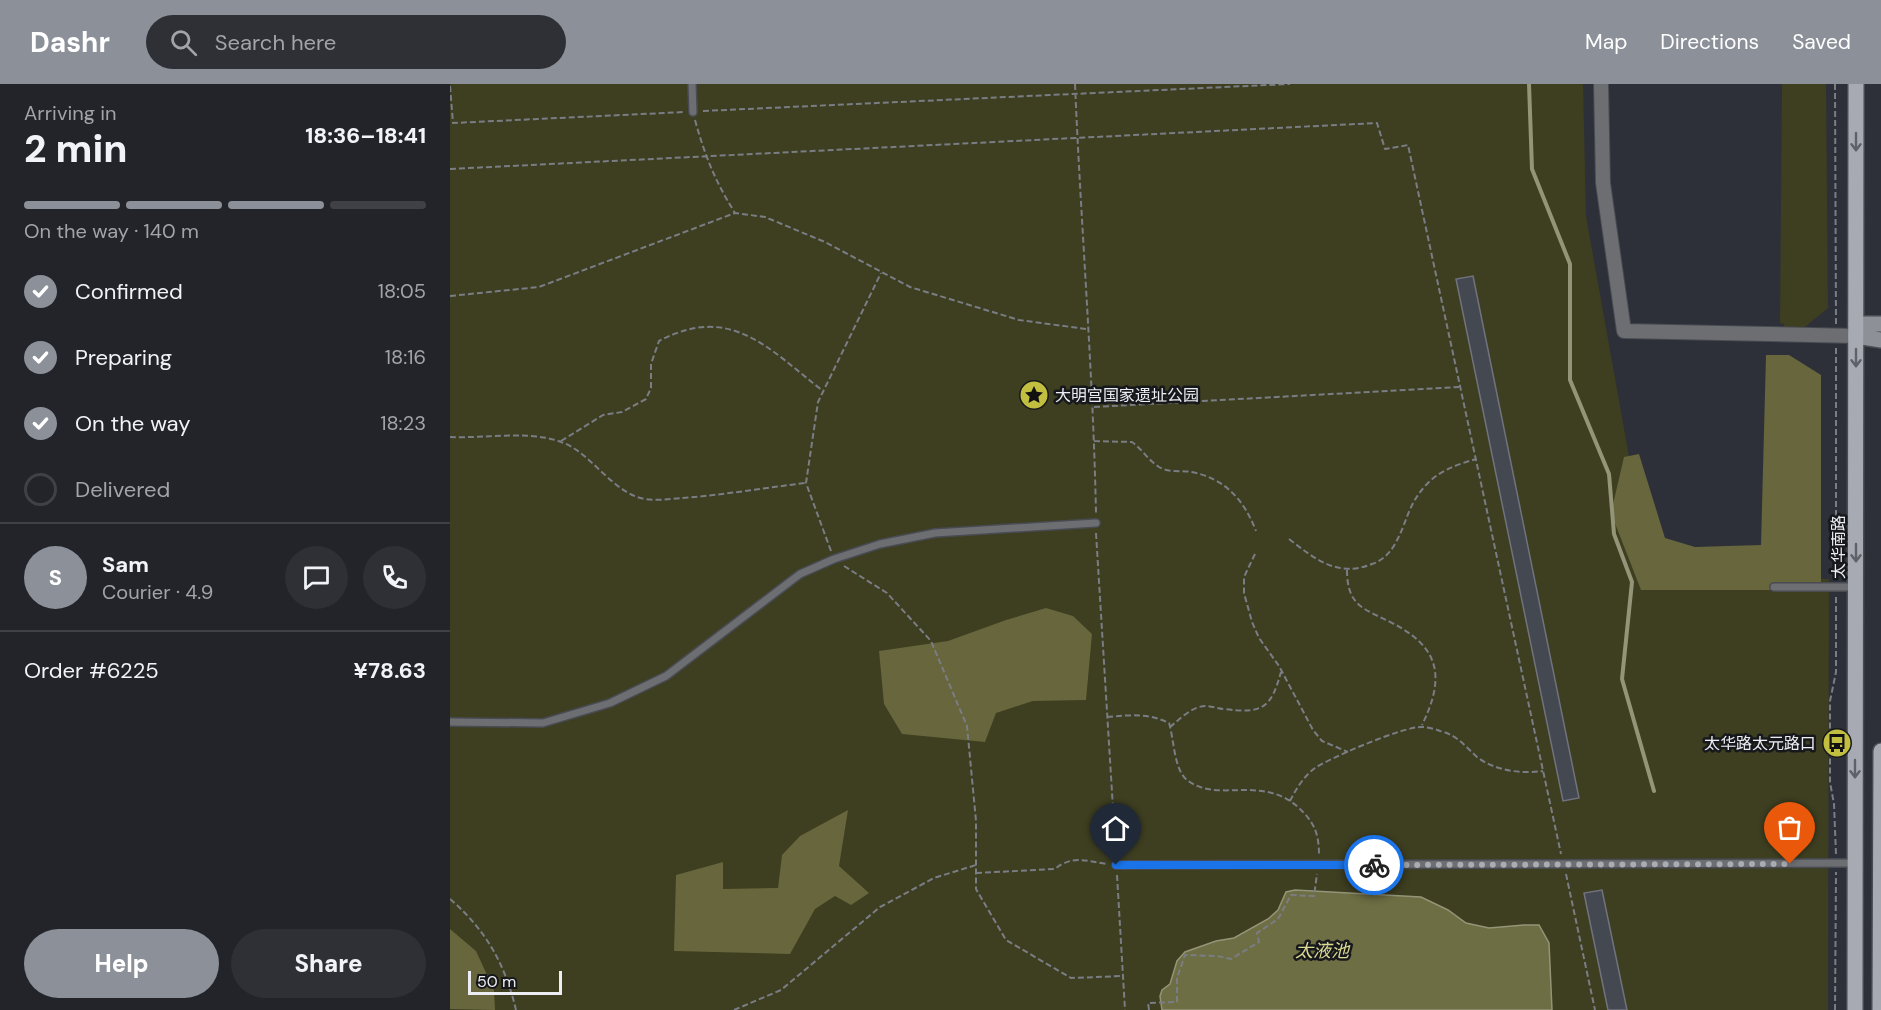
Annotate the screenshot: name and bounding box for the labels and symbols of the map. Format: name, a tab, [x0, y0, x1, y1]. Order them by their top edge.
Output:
one-way arrow	[1850, 132, 1862, 152]
one-way arrow	[1850, 348, 1862, 368]
place icon: 大明宫国家遗址公园	[1018, 379, 1050, 411]
place label: 大明宫国家遗址公园	[1055, 385, 1199, 406]
street label: 太华南路	[1828, 515, 1849, 579]
one-way arrow	[1850, 543, 1862, 563]
bus stop icon: 太华路太元路口	[1821, 727, 1853, 759]
place label: 太华路太元路口	[1704, 733, 1816, 754]
one-way arrow	[1849, 759, 1861, 779]
pin	[1764, 802, 1815, 864]
pin	[1090, 803, 1141, 865]
courier	[1344, 835, 1404, 895]
water label: 太液池	[1295, 939, 1351, 963]
scale bar	[468, 968, 562, 996]

